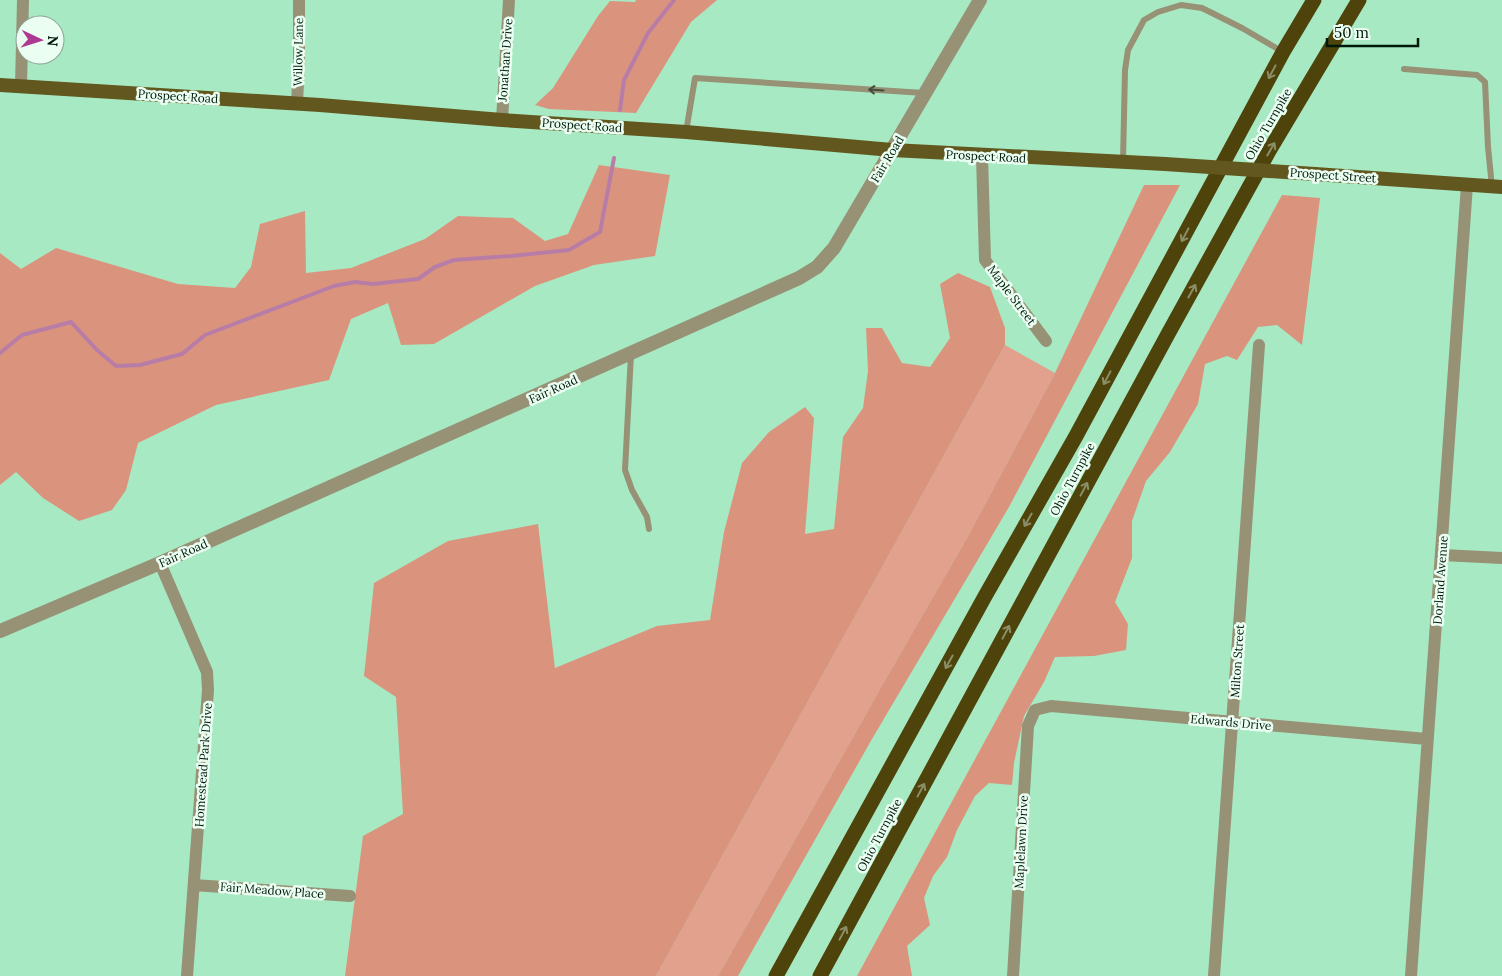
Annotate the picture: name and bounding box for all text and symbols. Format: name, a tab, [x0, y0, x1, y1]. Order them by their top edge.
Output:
north arrow	[15, 15, 65, 65]
scale bar	[1327, 15, 1418, 47]
street label: Willow Lane	[290, 17, 306, 86]
street label: Jonathan Drive	[495, 17, 515, 103]
text: 50 m	[1334, 23, 1369, 42]
text: N	[44, 35, 62, 47]
one-way arrow	[1267, 64, 1276, 79]
street label: Ohio Turnpike	[1241, 85, 1295, 163]
street label: Prospect Road	[137, 86, 219, 106]
one-way arrow	[869, 86, 885, 95]
street label: Prospect Road	[541, 115, 623, 135]
street label: Fair Road	[867, 133, 907, 185]
one-way arrow	[1266, 142, 1276, 157]
street label: Prospect Road	[945, 146, 1027, 166]
street label: Prospect Street	[1289, 164, 1377, 186]
one-way arrow	[1179, 228, 1189, 242]
street label: Maple Street	[985, 262, 1040, 328]
one-way arrow	[1187, 284, 1197, 299]
one-way arrow	[1102, 370, 1111, 385]
street label: Fair Road	[526, 372, 580, 406]
street label: Ohio Turnpike	[1046, 439, 1098, 518]
one-way arrow	[1080, 482, 1089, 497]
one-way arrow	[1023, 512, 1032, 527]
street label: Dorland Avenue	[1429, 535, 1451, 625]
street label: Fair Road	[156, 536, 210, 570]
street label: Milton Street	[1227, 623, 1247, 698]
one-way arrow	[1002, 625, 1011, 640]
one-way arrow	[943, 654, 953, 668]
street label: Homestead Park Drive	[191, 702, 215, 828]
street label: Edwards Drive	[1190, 711, 1273, 733]
one-way arrow	[916, 784, 926, 798]
street label: Maplelawn Drive	[1011, 794, 1031, 889]
street label: Ohio Turnpike	[853, 795, 905, 874]
street label: Fair Meadow Place	[220, 879, 325, 901]
one-way arrow	[839, 926, 848, 941]

